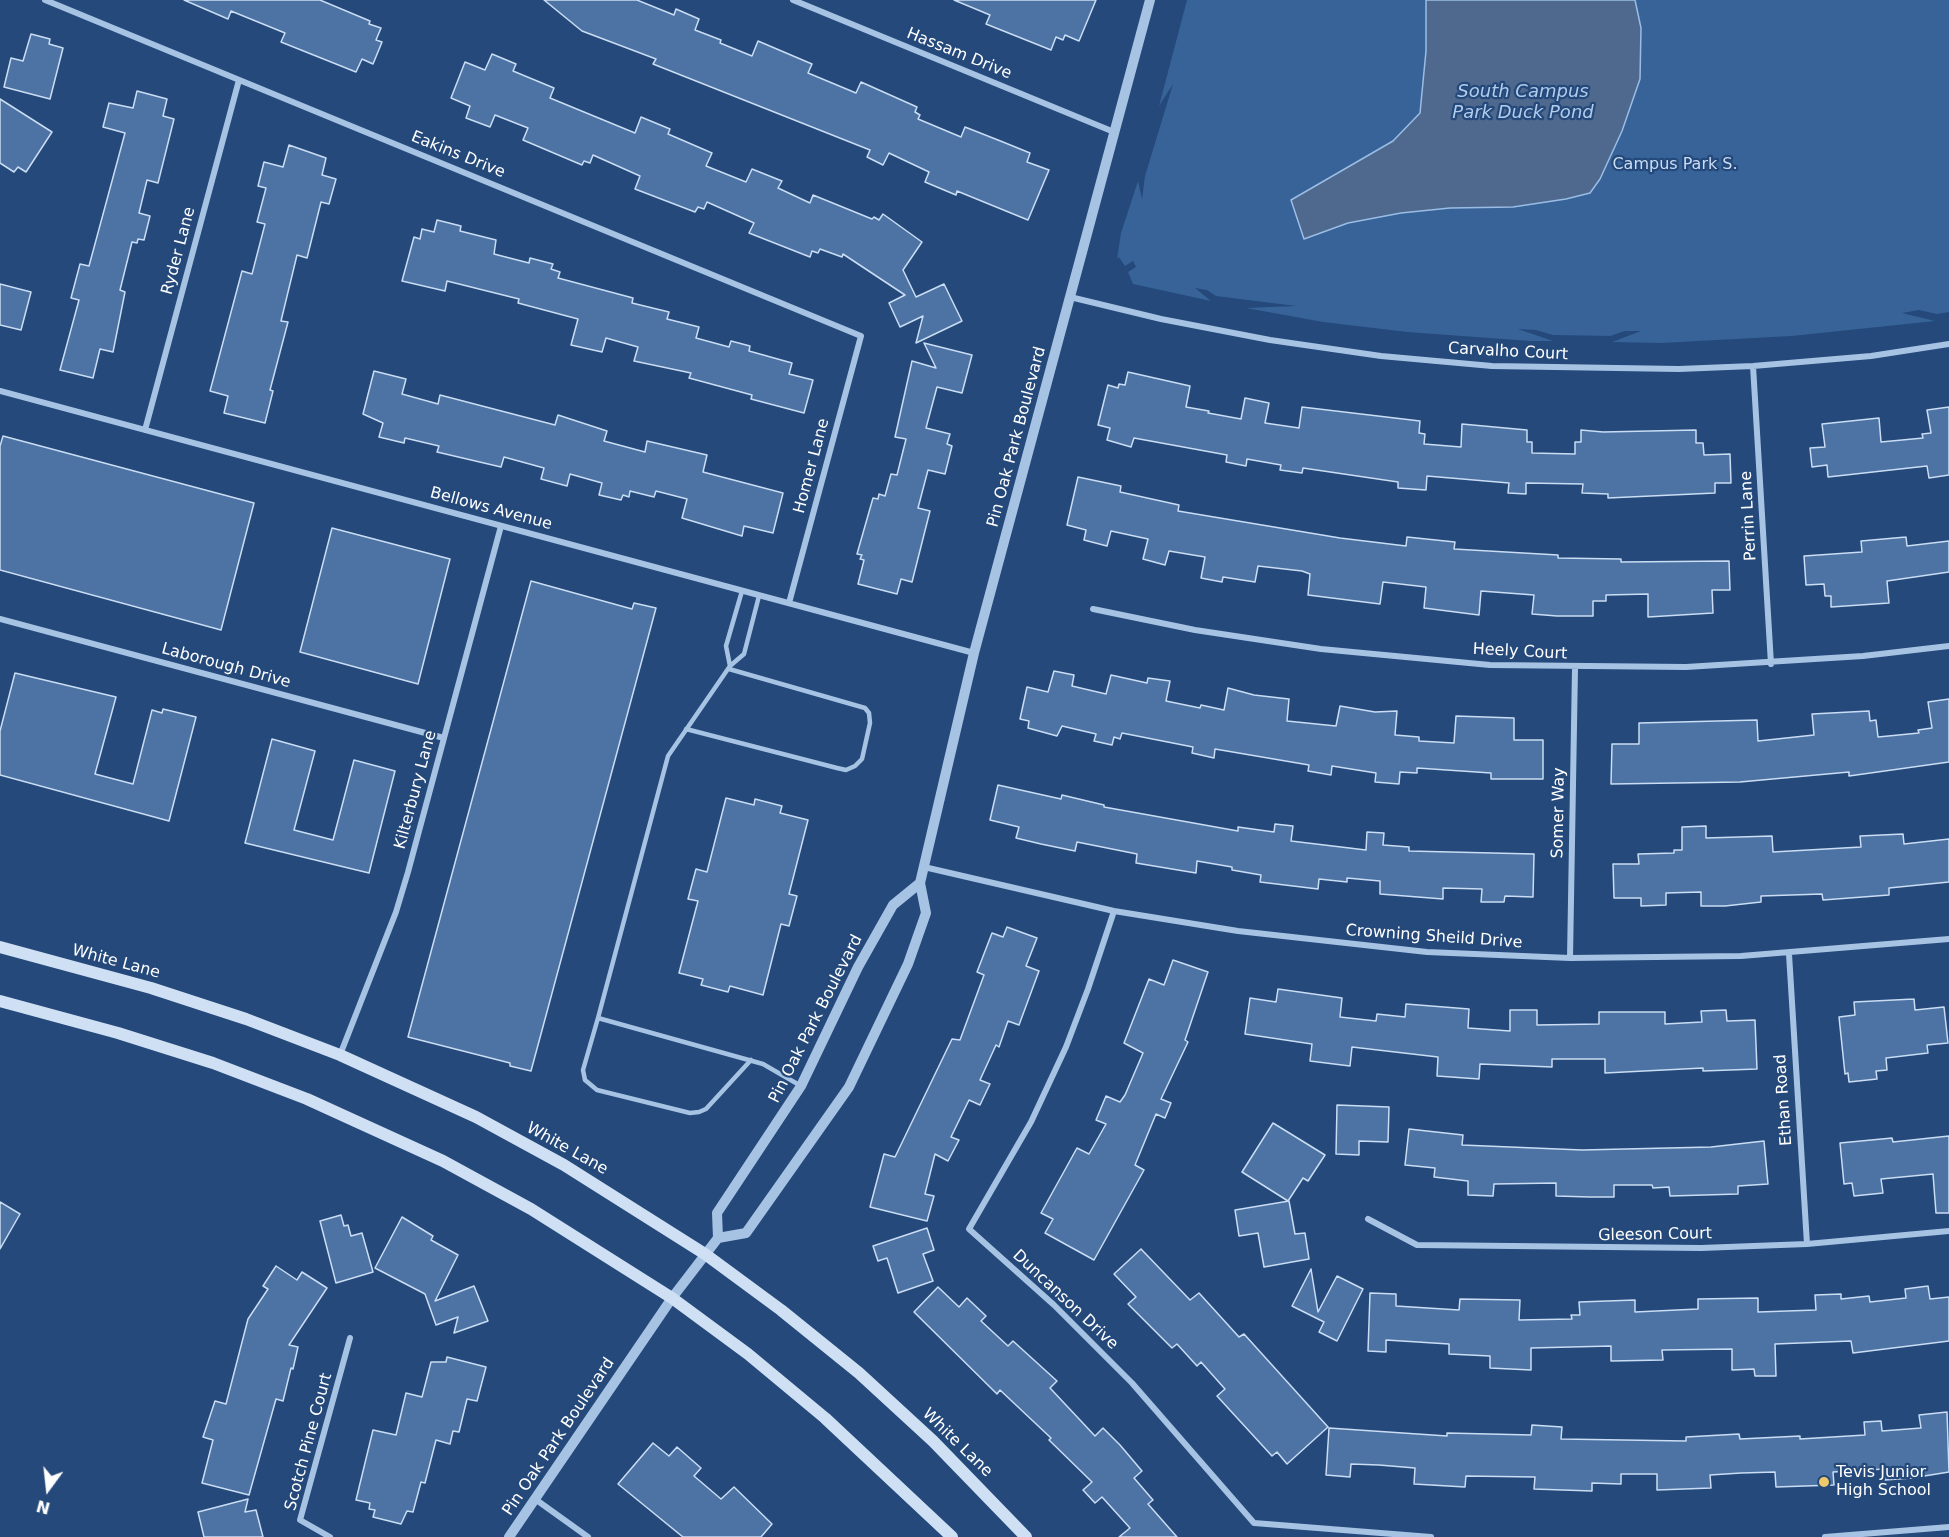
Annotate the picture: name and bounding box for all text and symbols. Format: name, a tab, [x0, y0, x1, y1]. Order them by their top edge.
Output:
street label: Hassam Drive	[904, 24, 1014, 84]
water label: South Campus Park Duck Pond	[1452, 81, 1594, 124]
street label: Eakins Drive	[408, 127, 508, 183]
park label: Campus Park S.	[1612, 155, 1738, 175]
street label: Ryder Lane	[158, 205, 200, 297]
street label: Carvalho Court	[1447, 339, 1569, 365]
street label: Pin Oak Park Boulevard	[984, 345, 1050, 529]
street label: Homer Lane	[790, 416, 834, 516]
street label: Perrin Lane	[1737, 470, 1761, 562]
street label: Bellows Avenue	[428, 483, 554, 535]
street label: Laborough Drive	[159, 640, 293, 692]
street label: Heely Court	[1472, 640, 1568, 664]
street label: Kilterbury Lane	[391, 728, 441, 852]
street label: Somer Way	[1549, 767, 1569, 859]
street label: Crowning Sheild Drive	[1345, 921, 1523, 953]
street label: Pin Oak Park Boulevard	[765, 932, 867, 1106]
street label: White Lane	[70, 941, 162, 983]
street label: Ethan Road	[1771, 1054, 1797, 1146]
street label: White Lane	[523, 1119, 611, 1179]
street label: Gleeson Court	[1598, 1224, 1712, 1246]
street label: Duncanson Drive	[1008, 1246, 1122, 1354]
street label: Pin Oak Park Boulevard	[499, 1354, 619, 1520]
street label: Scotch Pine Court	[281, 1371, 337, 1513]
street label: White Lane	[918, 1405, 996, 1481]
north arrow	[18, 1459, 78, 1519]
place label: Tevis Junior High School	[1836, 1463, 1931, 1501]
marker: Tevis Junior High School	[1817, 1475, 1831, 1489]
text: N	[34, 1496, 52, 1518]

